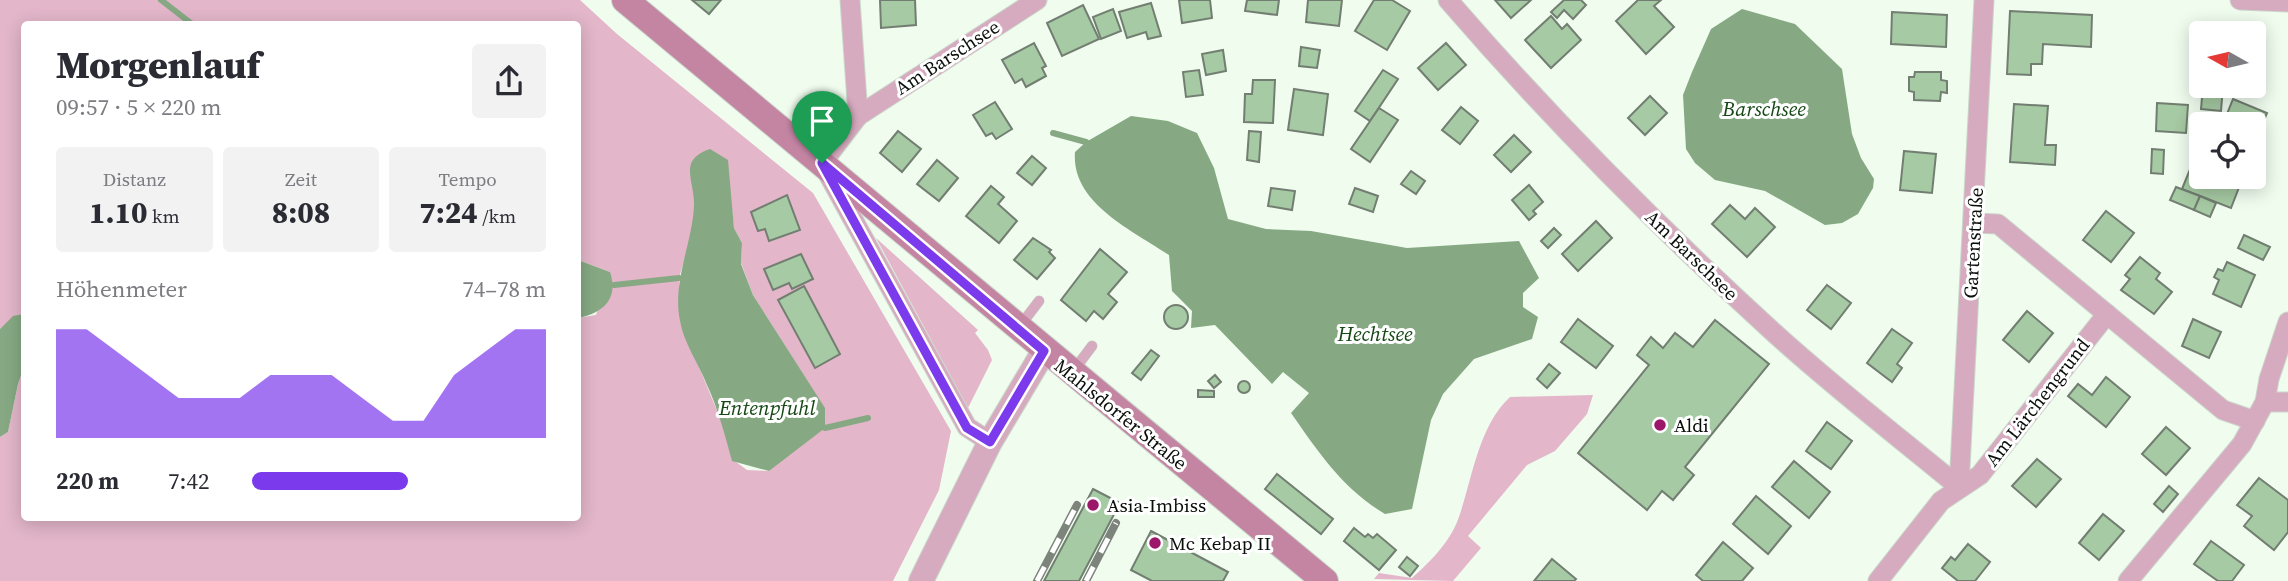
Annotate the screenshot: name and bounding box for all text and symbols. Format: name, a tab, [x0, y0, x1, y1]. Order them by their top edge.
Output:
street label: Am Barschsee	[890, 13, 1004, 101]
north arrow	[2189, 21, 2266, 98]
map controls	[2189, 21, 2266, 189]
text: Morgenlauf	[56, 39, 260, 91]
button: share	[472, 44, 546, 118]
text: 09:57 · 5 × 220 m	[56, 91, 222, 123]
pin	[792, 91, 852, 163]
water label: Barschsee	[1721, 94, 1806, 123]
icon: arrive	[803, 102, 841, 140]
button: locate	[2189, 112, 2266, 189]
text: Distanz	[103, 166, 166, 192]
text: Zeit	[285, 166, 317, 192]
text: Tempo	[439, 166, 497, 192]
street label: Gartenstraße	[1957, 187, 1989, 299]
text: 1.10	[89, 192, 148, 233]
text: 8:08	[272, 192, 330, 233]
text: 7:24	[419, 192, 478, 233]
text: km	[148, 203, 180, 229]
text: /km	[478, 203, 516, 229]
street label: Am Barschsee	[1640, 204, 1744, 306]
text: Höhenmeter	[56, 273, 187, 305]
text: 74–78 m	[462, 273, 546, 305]
water label: Hechtsee	[1337, 319, 1413, 348]
street label: Am Lärchengrund	[1979, 332, 2095, 471]
street label: Mahlsdorfer Straße	[1049, 352, 1193, 476]
water label: Entenpfuhl	[718, 393, 815, 422]
place label: Aldi	[1674, 412, 1709, 438]
marker: Aldi	[1652, 417, 1668, 433]
text: 220 m	[56, 465, 119, 497]
text: 7:42	[168, 465, 209, 497]
place label: Asia-Imbiss	[1107, 492, 1206, 518]
marker: Asia-Imbiss	[1085, 497, 1101, 513]
place label: Mc Kebap II	[1169, 530, 1271, 556]
marker: Mc Kebap II	[1147, 535, 1163, 551]

